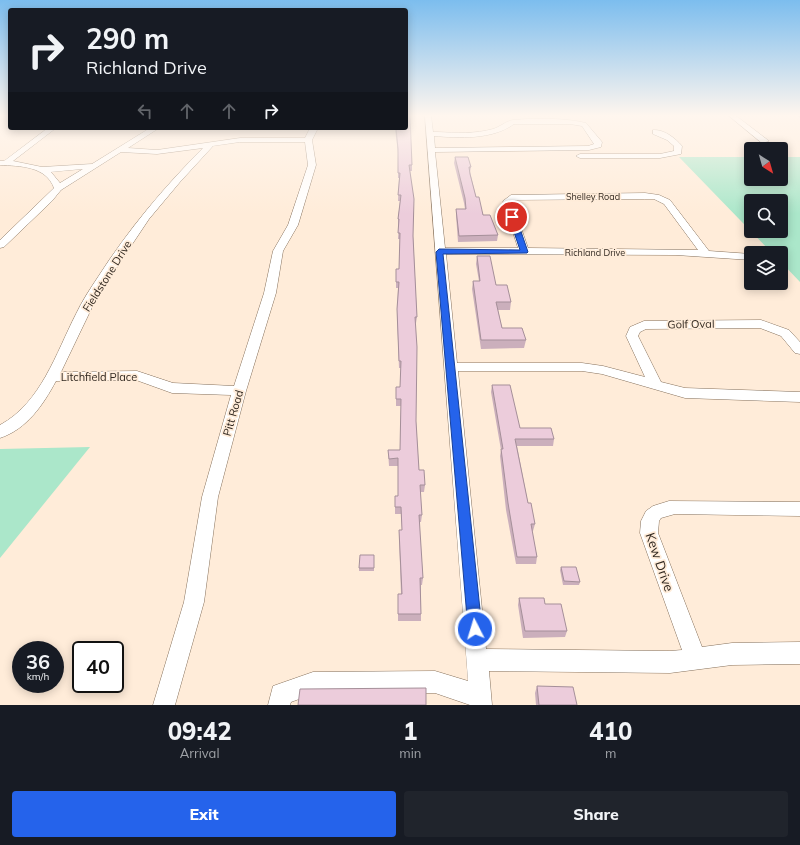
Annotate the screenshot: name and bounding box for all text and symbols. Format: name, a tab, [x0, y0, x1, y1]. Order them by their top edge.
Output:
text: 290 m	[86, 21, 169, 56]
icon: right	[20, 24, 72, 76]
text: Richland Drive	[86, 56, 207, 79]
icon: left	[134, 100, 156, 122]
icon: ahead	[176, 100, 198, 122]
icon: ahead	[218, 100, 240, 122]
icon: right	[260, 100, 282, 122]
north arrow	[744, 142, 788, 186]
map controls	[744, 142, 788, 290]
street label: Shelley Road	[566, 191, 620, 203]
button: search	[744, 194, 788, 238]
pin	[495, 200, 529, 234]
icon: arrive	[501, 206, 523, 228]
street label: Fieldstone Drive	[80, 238, 134, 314]
button: layers	[744, 246, 788, 290]
street label: Richland Drive	[565, 247, 625, 258]
street label: Golf Oval	[667, 317, 715, 331]
street label: Litchfield Place	[61, 370, 137, 384]
street label: Pitt Road	[220, 388, 246, 438]
street label: Kew Drive	[642, 530, 678, 594]
position arrow	[454, 608, 496, 650]
speed limit sign: 40	[72, 641, 124, 693]
text: 36	[26, 649, 50, 674]
text: km/h	[27, 670, 49, 683]
text: 09:42	[168, 716, 232, 746]
text: 1	[403, 716, 418, 746]
text: 410	[589, 716, 632, 746]
text: Arrival	[180, 745, 220, 761]
text: min	[399, 745, 421, 761]
text: m	[605, 745, 616, 761]
button: Exit	[12, 791, 396, 837]
button: Share	[404, 791, 788, 837]

